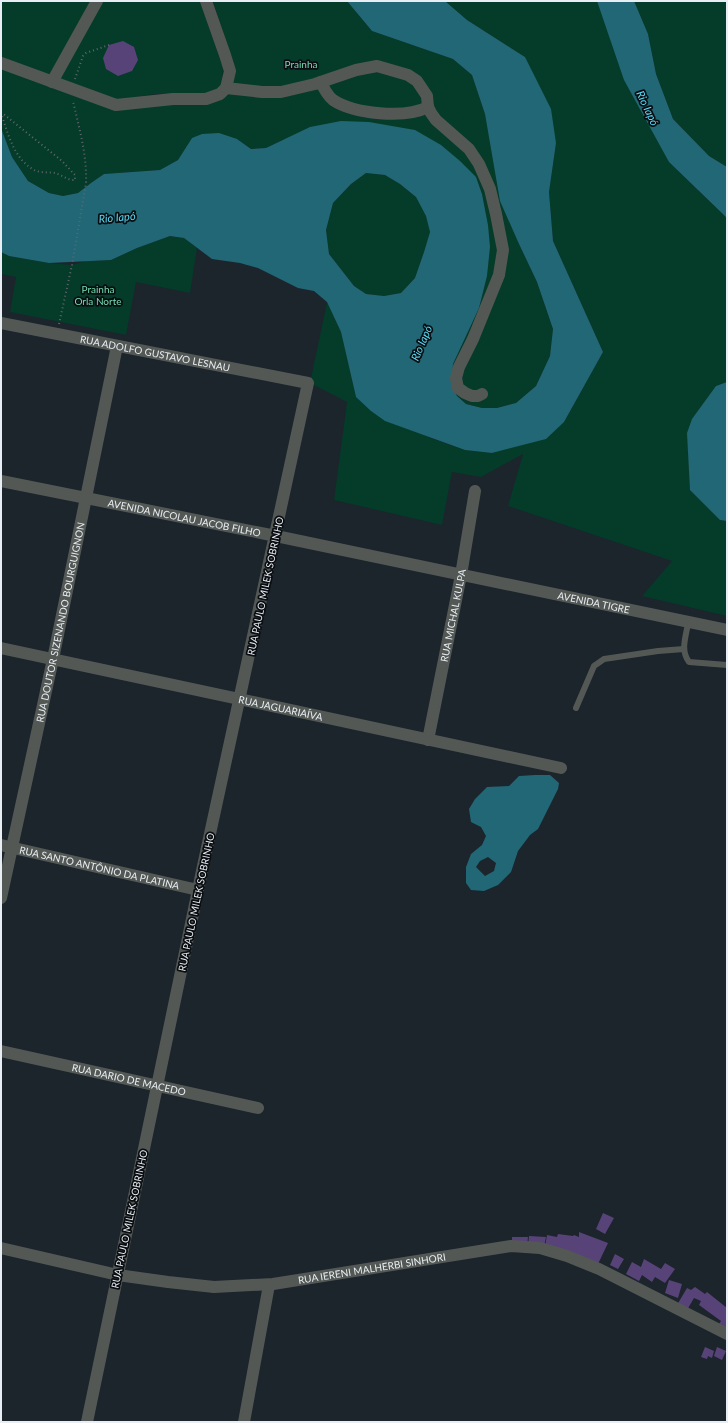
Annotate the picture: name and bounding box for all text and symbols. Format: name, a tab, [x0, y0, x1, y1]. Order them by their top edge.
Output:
park label: Prainha	[285, 58, 318, 70]
water label: Rio Iapó	[634, 88, 662, 128]
water label: Rio Iapó	[98, 209, 136, 225]
park label: Prainha Orla Norte	[74, 283, 122, 307]
water label: Rio Iapó	[408, 323, 434, 363]
street label: RUA ADOLFO GUSTAVO LESNAU	[79, 333, 231, 374]
street label: AVENIDA NICOLAU JACOB FILHO	[107, 497, 262, 539]
street label: RUA PAULO MILEK SOBRINHO	[244, 515, 286, 657]
street label: RUA DOUTOR SIZENANDO BOURGUIGNON	[33, 521, 87, 724]
street label: RUA MICHAL KULPA	[438, 568, 468, 663]
street label: AVENIDA TIGRE	[557, 589, 631, 616]
street label: RUA JAGUARIAÍVA	[237, 693, 324, 723]
street label: RUA PAULO MILEK SOBRINHO	[175, 831, 217, 973]
street label: RUA SANTO ANTÔNIO DA PLATINA	[18, 843, 181, 892]
street label: RUA DARIO DE MACEDO	[71, 1061, 187, 1098]
street label: RUA PAULO MILEK SOBRINHO	[108, 1148, 150, 1290]
street label: RUA IERENI MALHERBI SINHORI	[297, 1251, 447, 1286]

